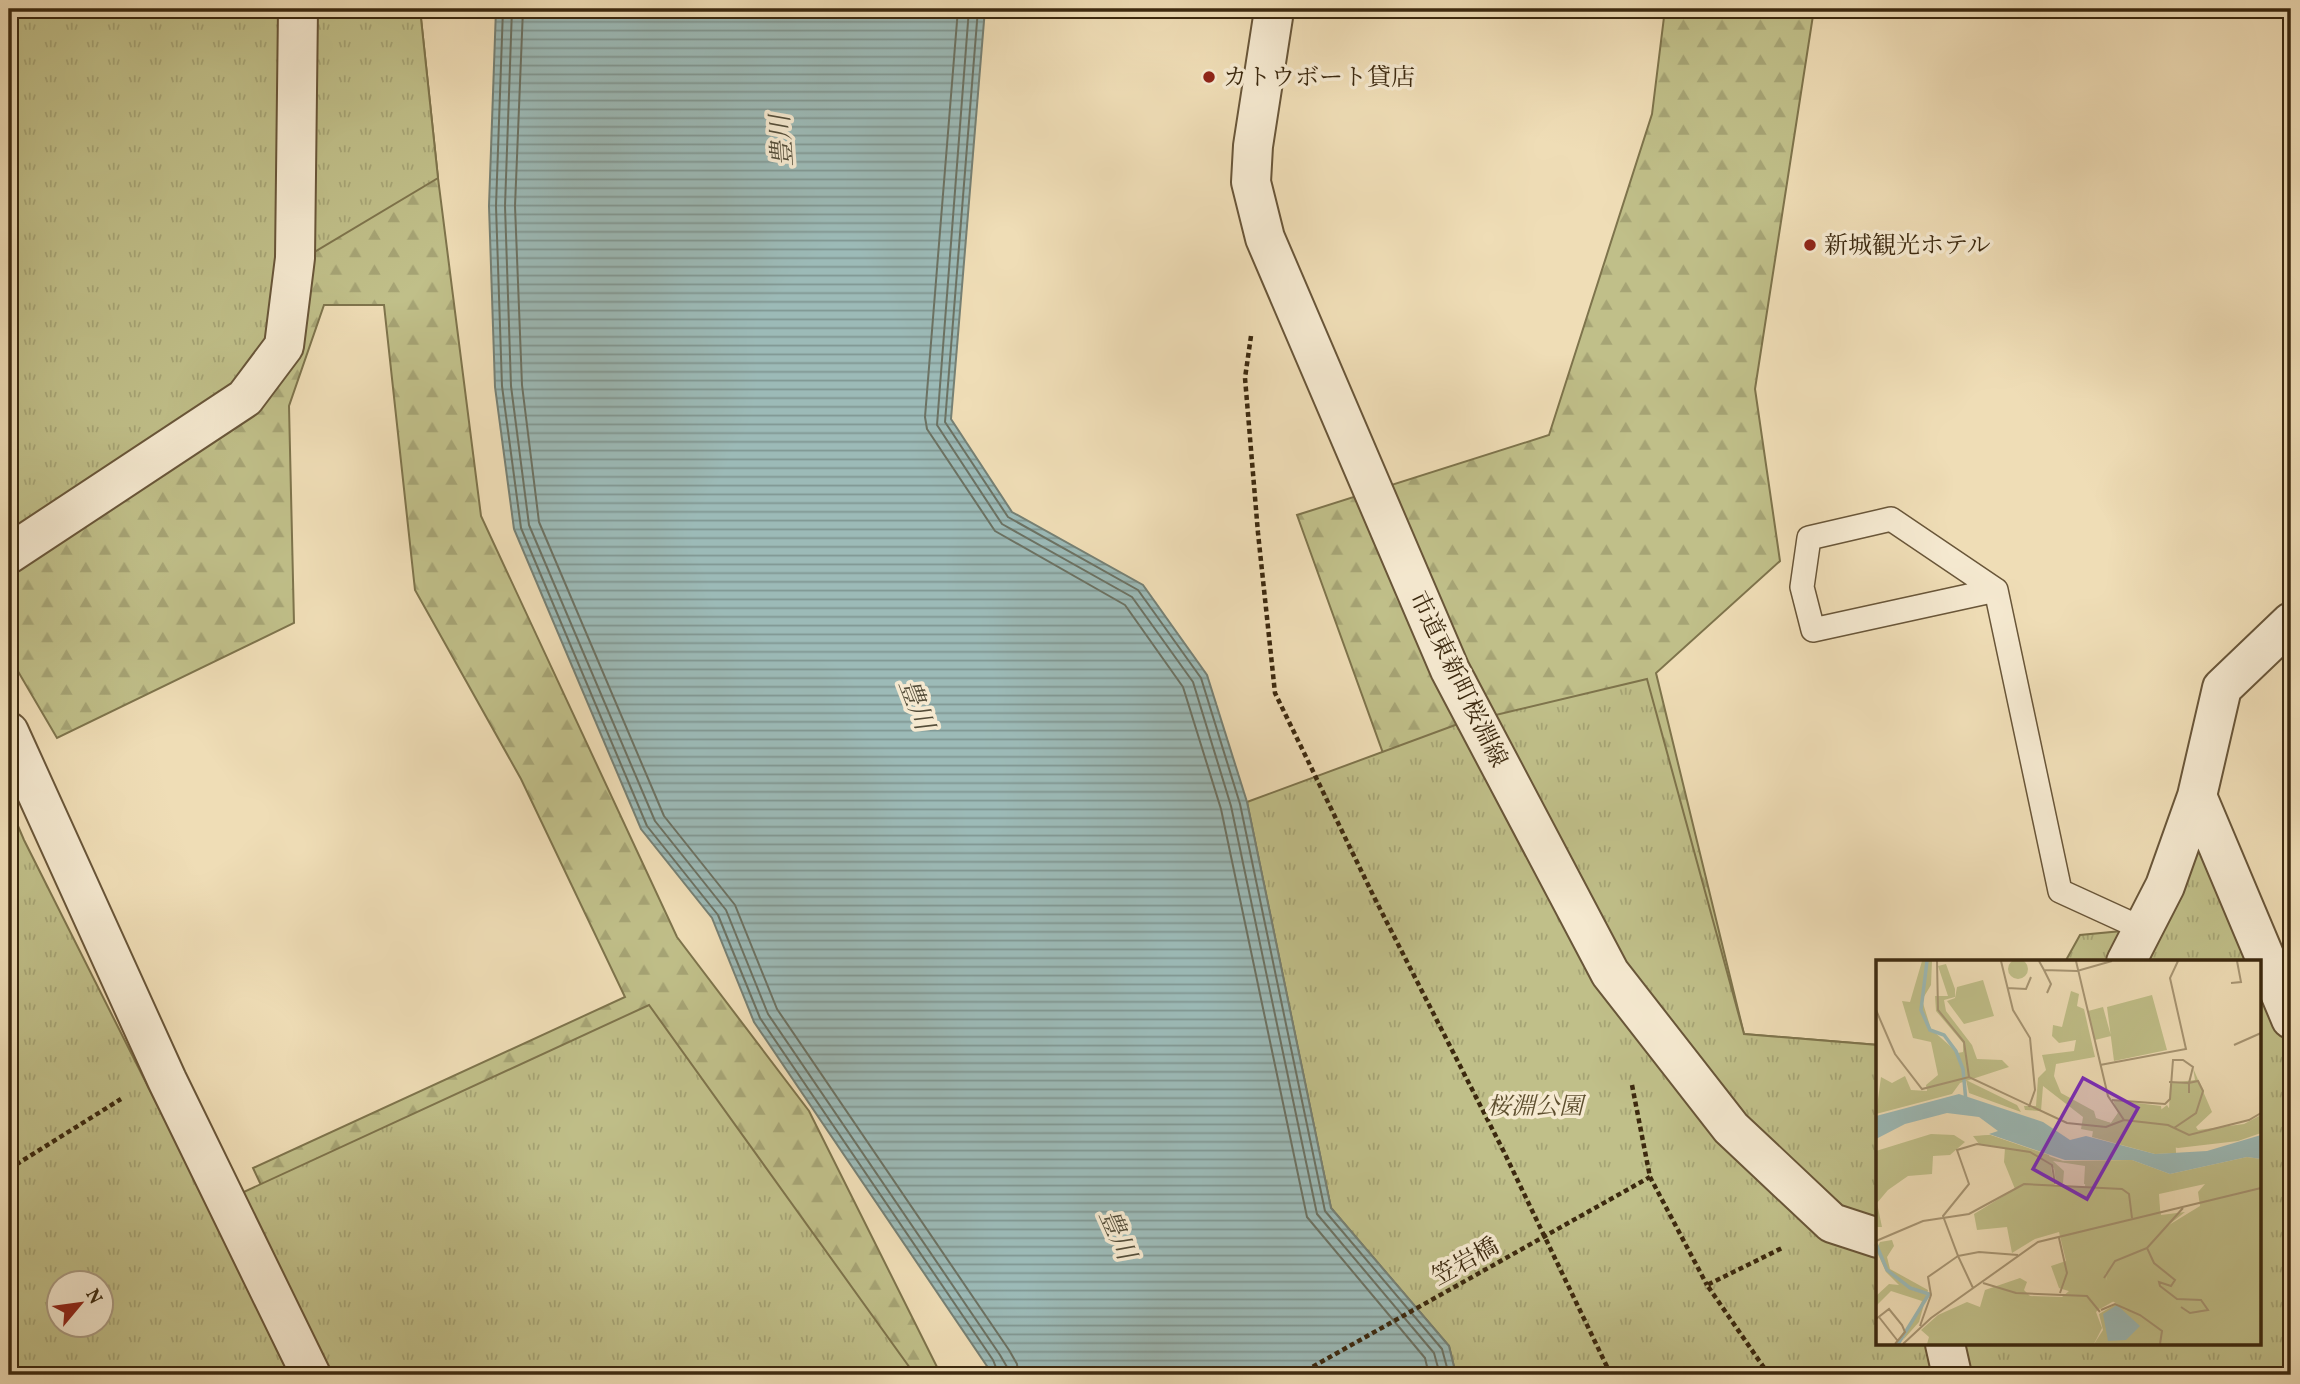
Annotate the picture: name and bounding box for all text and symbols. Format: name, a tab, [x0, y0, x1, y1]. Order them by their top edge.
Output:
place label: カトウボート貸店	[1223, 62, 1415, 96]
marker: カトウボート貸店	[1201, 69, 1217, 85]
water label: 豊川	[763, 111, 803, 168]
place label: 新城観光ホテル	[1824, 230, 1991, 264]
marker: 新城観光ホテル	[1802, 237, 1818, 253]
street label: 市道東新町桜淵線	[1400, 586, 1515, 774]
water label: 豊川	[889, 674, 942, 738]
inset map	[1876, 960, 2262, 1346]
park label: 桜淵公園	[1487, 1091, 1587, 1125]
water label: 豊川	[1089, 1204, 1144, 1269]
street label: 笠岩橋	[1426, 1230, 1506, 1295]
north arrow	[46, 1268, 116, 1338]
text: N	[78, 1284, 108, 1309]

